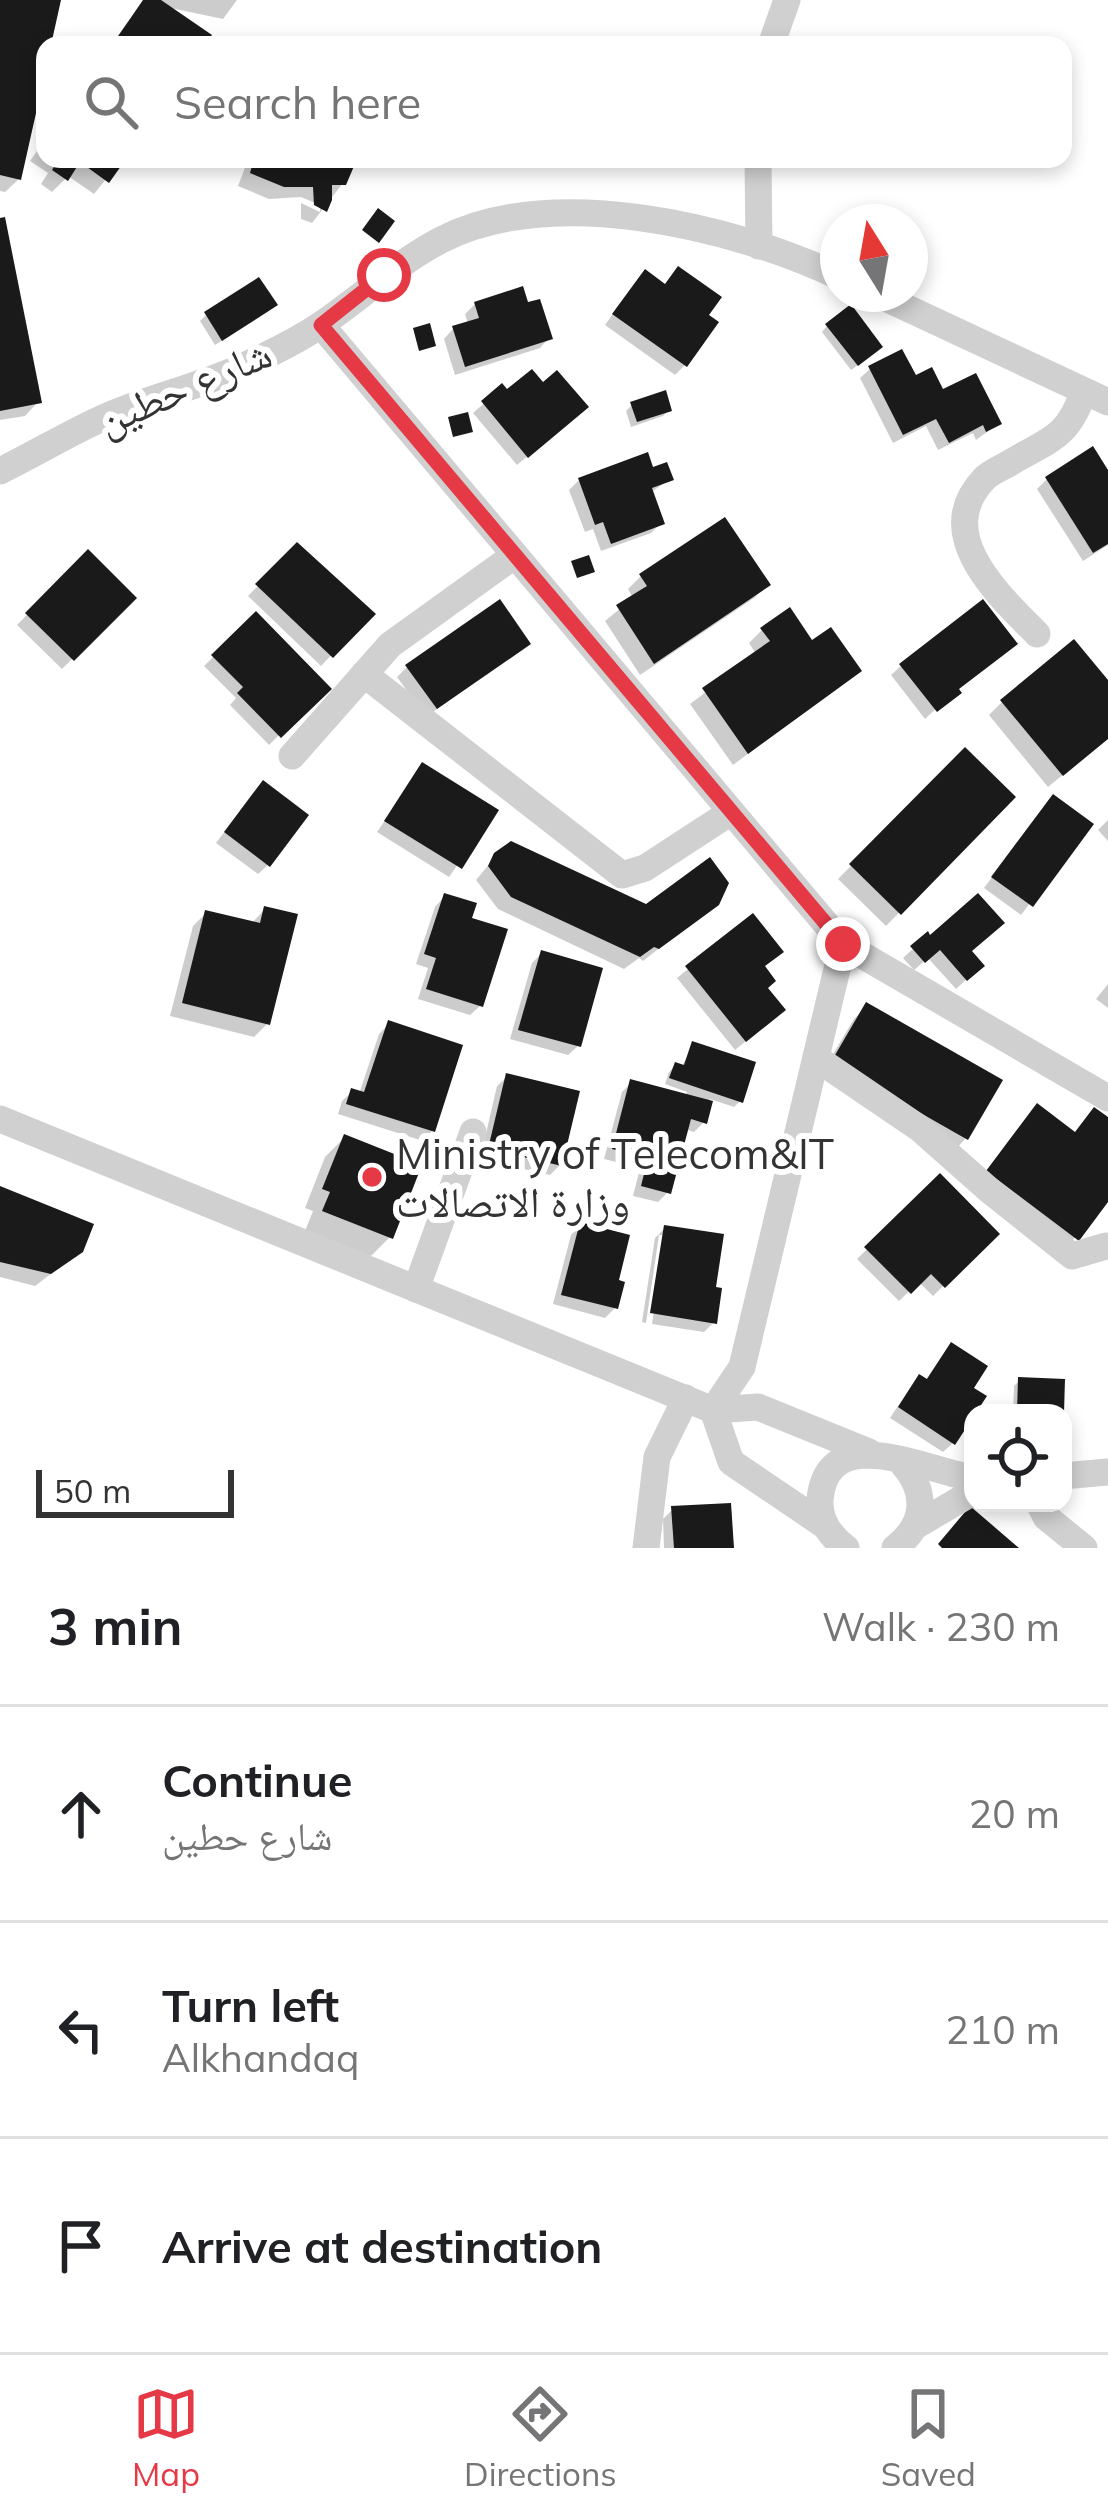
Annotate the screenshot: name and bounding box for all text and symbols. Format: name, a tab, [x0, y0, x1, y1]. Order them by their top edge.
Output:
search box	[36, 36, 1072, 168]
icon: search	[78, 69, 144, 135]
text: Search here	[174, 74, 421, 130]
north arrow	[820, 204, 928, 312]
route start	[357, 248, 411, 302]
street label: شارع حطين	[89, 326, 279, 447]
route end	[816, 917, 870, 971]
place label: Ministry of Telecom&IT وزارة الاتصالات	[396, 1127, 834, 1228]
marker: Ministry of Telecom&IT وزارة الاتصالات	[359, 1164, 385, 1190]
map controls	[964, 1404, 1072, 1512]
button: locate	[964, 1404, 1072, 1512]
scale bar	[36, 1464, 234, 1517]
text: 50 m	[54, 1470, 131, 1511]
text: 3 min	[48, 1594, 183, 1658]
text: Walk · 230 m	[822, 1602, 1060, 1651]
text: Continue	[162, 1752, 352, 1808]
icon: ahead	[48, 1781, 114, 1847]
text: 20 m	[969, 1789, 1060, 1838]
text: شارع حطين	[162, 1811, 333, 1860]
text: Turn left	[162, 1977, 339, 2033]
icon: left	[48, 1997, 114, 2063]
text: 210 m	[945, 2005, 1060, 2054]
text: Alkhandaq	[162, 2033, 359, 2082]
icon: arrive	[48, 2213, 114, 2279]
text: Arrive at destination	[162, 2218, 602, 2274]
tab: Map	[132, 2381, 200, 2494]
tab: Directions	[464, 2381, 617, 2494]
tab: Saved	[881, 2381, 976, 2494]

